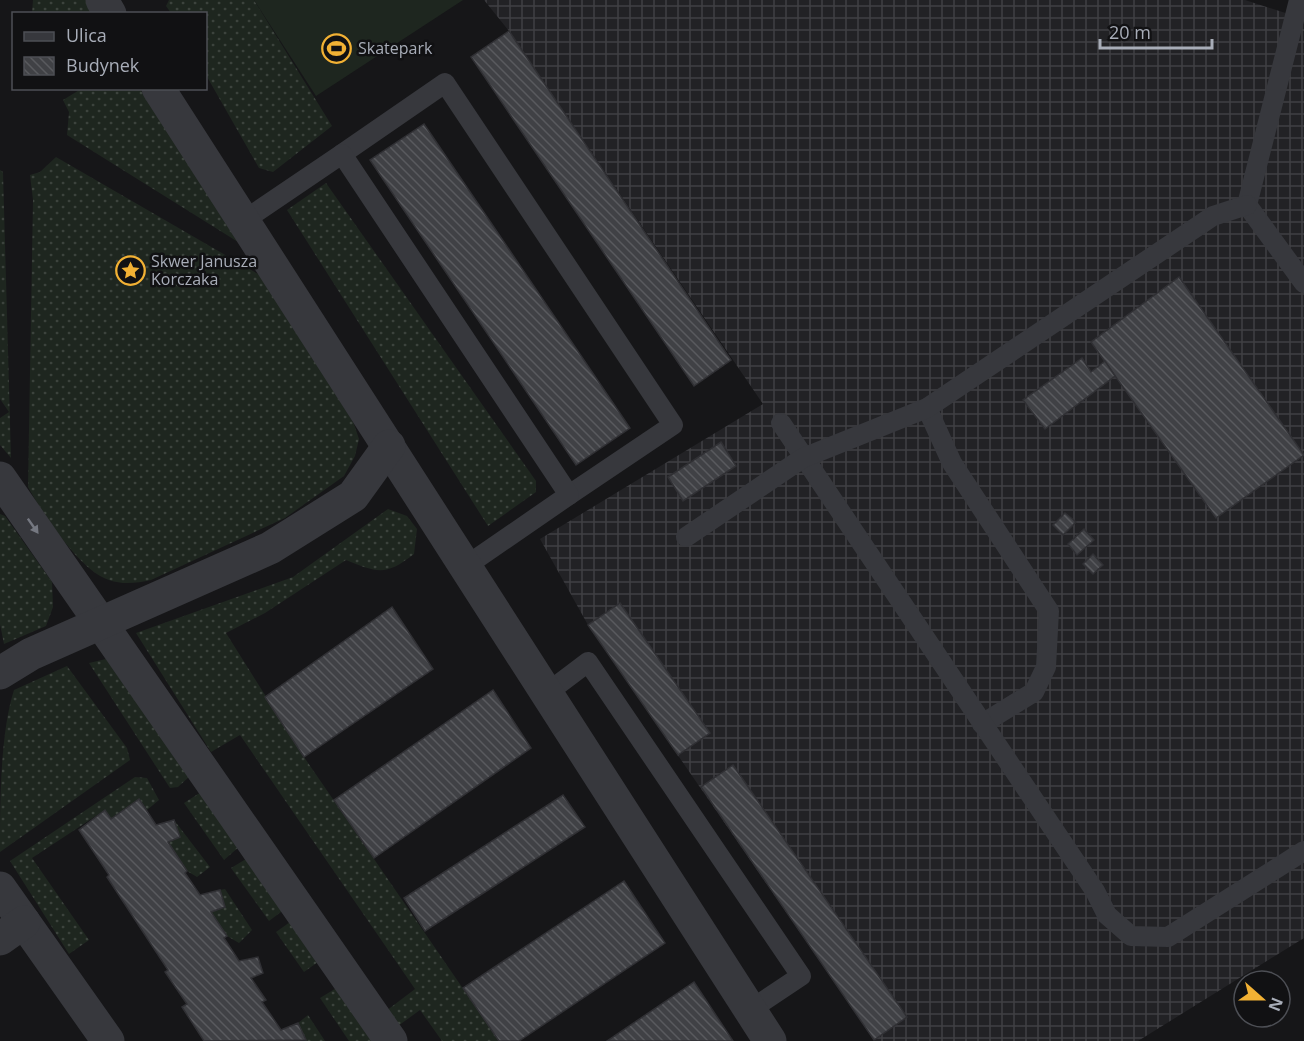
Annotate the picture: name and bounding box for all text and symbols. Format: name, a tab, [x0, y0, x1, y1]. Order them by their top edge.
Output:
legend	[12, 12, 207, 90]
scale bar	[1100, 12, 1212, 50]
text: 20 m	[1109, 20, 1151, 44]
text: Ulica	[66, 23, 107, 47]
sports icon: Skatepark	[321, 32, 353, 64]
place label: Skatepark	[358, 37, 433, 59]
text: Budynek	[66, 53, 140, 77]
place label: Skwer Janusza Korczaka	[151, 250, 257, 290]
place icon: Skwer Janusza Korczaka	[114, 254, 146, 286]
one-way arrow	[27, 517, 39, 533]
north arrow	[1232, 969, 1292, 1029]
text: N	[1263, 994, 1289, 1014]

